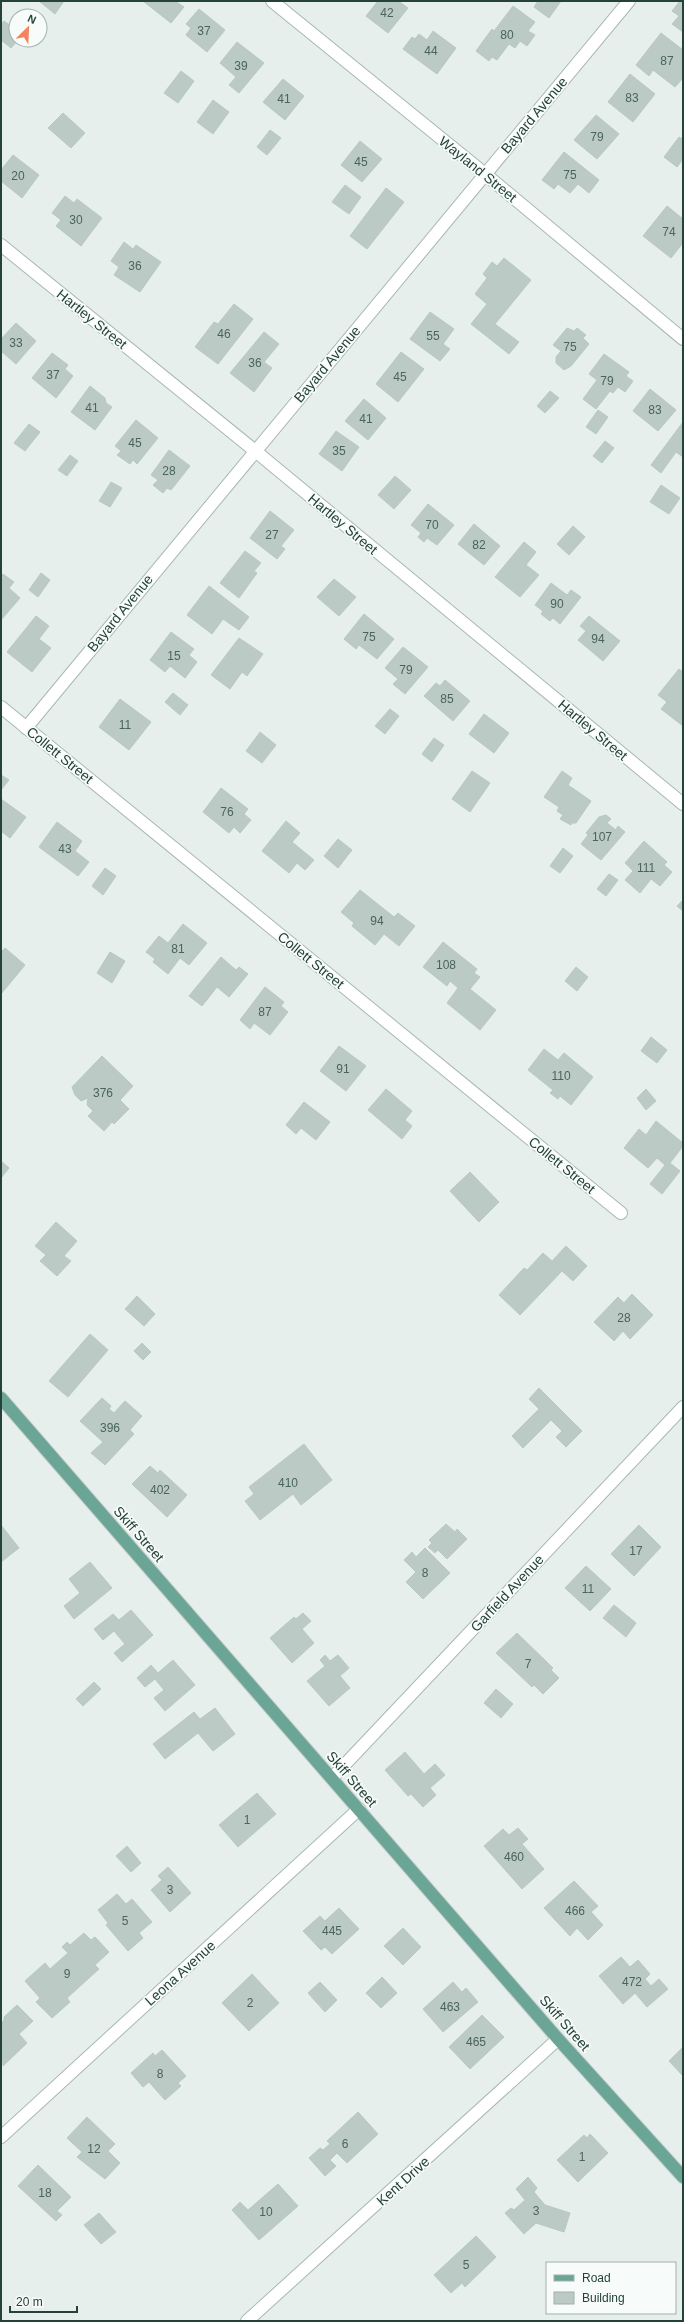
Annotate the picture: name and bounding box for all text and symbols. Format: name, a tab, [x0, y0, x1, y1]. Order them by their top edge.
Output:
house number: 42	[380, 6, 394, 20]
north arrow	[8, 8, 48, 48]
text: N	[26, 12, 38, 26]
house number: 37	[197, 24, 211, 38]
house number: 80	[500, 28, 514, 42]
house number: 44	[424, 44, 438, 58]
house number: 87	[660, 54, 674, 68]
house number: 39	[234, 59, 248, 73]
street label: Bayard Avenue	[497, 73, 571, 156]
house number: 83	[625, 91, 639, 105]
house number: 41	[277, 92, 291, 106]
house number: 79	[590, 130, 604, 144]
street label: Wayland Street	[436, 133, 520, 205]
house number: 45	[354, 155, 368, 169]
house number: 75	[563, 168, 577, 182]
house number: 20	[11, 169, 25, 183]
house number: 30	[69, 213, 83, 227]
house number: 74	[662, 225, 676, 239]
house number: 36	[128, 259, 142, 273]
street label: Hartley Street	[54, 286, 130, 352]
street label: Bayard Avenue	[290, 322, 364, 405]
house number: 46	[217, 327, 231, 341]
house number: 55	[426, 329, 440, 343]
house number: 33	[9, 336, 23, 350]
house number: 75	[563, 340, 577, 354]
house number: 36	[248, 356, 262, 370]
house number: 37	[46, 368, 60, 382]
house number: 45	[393, 370, 407, 384]
house number: 79	[600, 374, 614, 388]
house number: 41	[85, 401, 99, 415]
house number: 83	[648, 403, 662, 417]
house number: 41	[359, 412, 373, 426]
house number: 45	[128, 436, 142, 450]
house number: 35	[332, 444, 346, 458]
house number: 28	[162, 464, 176, 478]
street label: Hartley Street	[305, 490, 381, 558]
house number: 70	[425, 518, 439, 532]
house number: 27	[265, 528, 279, 542]
house number: 82	[472, 538, 486, 552]
street label: Bayard Avenue	[84, 571, 156, 655]
house number: 90	[550, 597, 564, 611]
house number: 75	[362, 630, 376, 644]
house number: 94	[591, 632, 605, 646]
house number: 15	[167, 649, 181, 663]
house number: 79	[399, 663, 413, 677]
house number: 85	[440, 692, 454, 706]
street label: Hartley Street	[555, 696, 631, 764]
house number: 11	[119, 718, 132, 732]
street label: Collett Street	[24, 723, 97, 787]
house number: 76	[220, 805, 234, 819]
house number: 107	[592, 830, 612, 844]
house number: 43	[58, 842, 72, 856]
house number: 111	[637, 861, 655, 875]
house number: 94	[370, 914, 384, 928]
street label: Collett Street	[275, 928, 348, 992]
house number: 81	[171, 942, 185, 956]
house number: 108	[436, 958, 456, 972]
house number: 87	[258, 1005, 272, 1019]
house number: 91	[336, 1062, 350, 1076]
house number: 110	[551, 1069, 571, 1083]
house number: 376	[93, 1086, 113, 1100]
street label: Collett Street	[526, 1133, 599, 1197]
house number: 28	[617, 1311, 631, 1325]
house number: 396	[100, 1421, 120, 1435]
house number: 410	[278, 1476, 298, 1490]
house number: 402	[150, 1483, 170, 1497]
street label: Skiff Street	[111, 1503, 167, 1565]
house number: 17	[629, 1544, 643, 1558]
street label: Garfield Avenue	[467, 1551, 547, 1635]
house number: 8	[422, 1566, 429, 1580]
house number: 11	[582, 1582, 595, 1596]
house number: 7	[525, 1657, 532, 1671]
street label: Skiff Street	[324, 1748, 380, 1810]
house number: 1	[244, 1813, 251, 1827]
house number: 460	[504, 1850, 524, 1864]
house number: 3	[167, 1883, 174, 1897]
house number: 466	[565, 1904, 585, 1918]
house number: 5	[122, 1914, 129, 1928]
house number: 445	[322, 1924, 342, 1938]
street label: Leona Avenue	[141, 1937, 219, 2009]
house number: 9	[64, 1967, 71, 1981]
house number: 472	[622, 1975, 642, 1989]
street label: Skiff Street	[537, 1992, 593, 2054]
house number: 2	[247, 1996, 254, 2010]
house number: 463	[440, 2000, 460, 2014]
house number: 465	[466, 2035, 486, 2049]
house number: 8	[157, 2067, 164, 2081]
house number: 6	[342, 2137, 349, 2151]
house number: 12	[87, 2142, 101, 2156]
house number: 1	[579, 2150, 586, 2164]
street label: Kent Drive	[373, 2153, 433, 2209]
house number: 18	[38, 2186, 52, 2200]
house number: 3	[533, 2204, 540, 2218]
house number: 10	[259, 2205, 273, 2219]
house number: 5	[463, 2258, 470, 2272]
legend	[546, 2262, 676, 2314]
text: Road	[582, 2271, 611, 2285]
scale bar	[10, 2288, 77, 2314]
text: Building	[582, 2291, 625, 2305]
text: 20 m	[16, 2295, 43, 2309]

